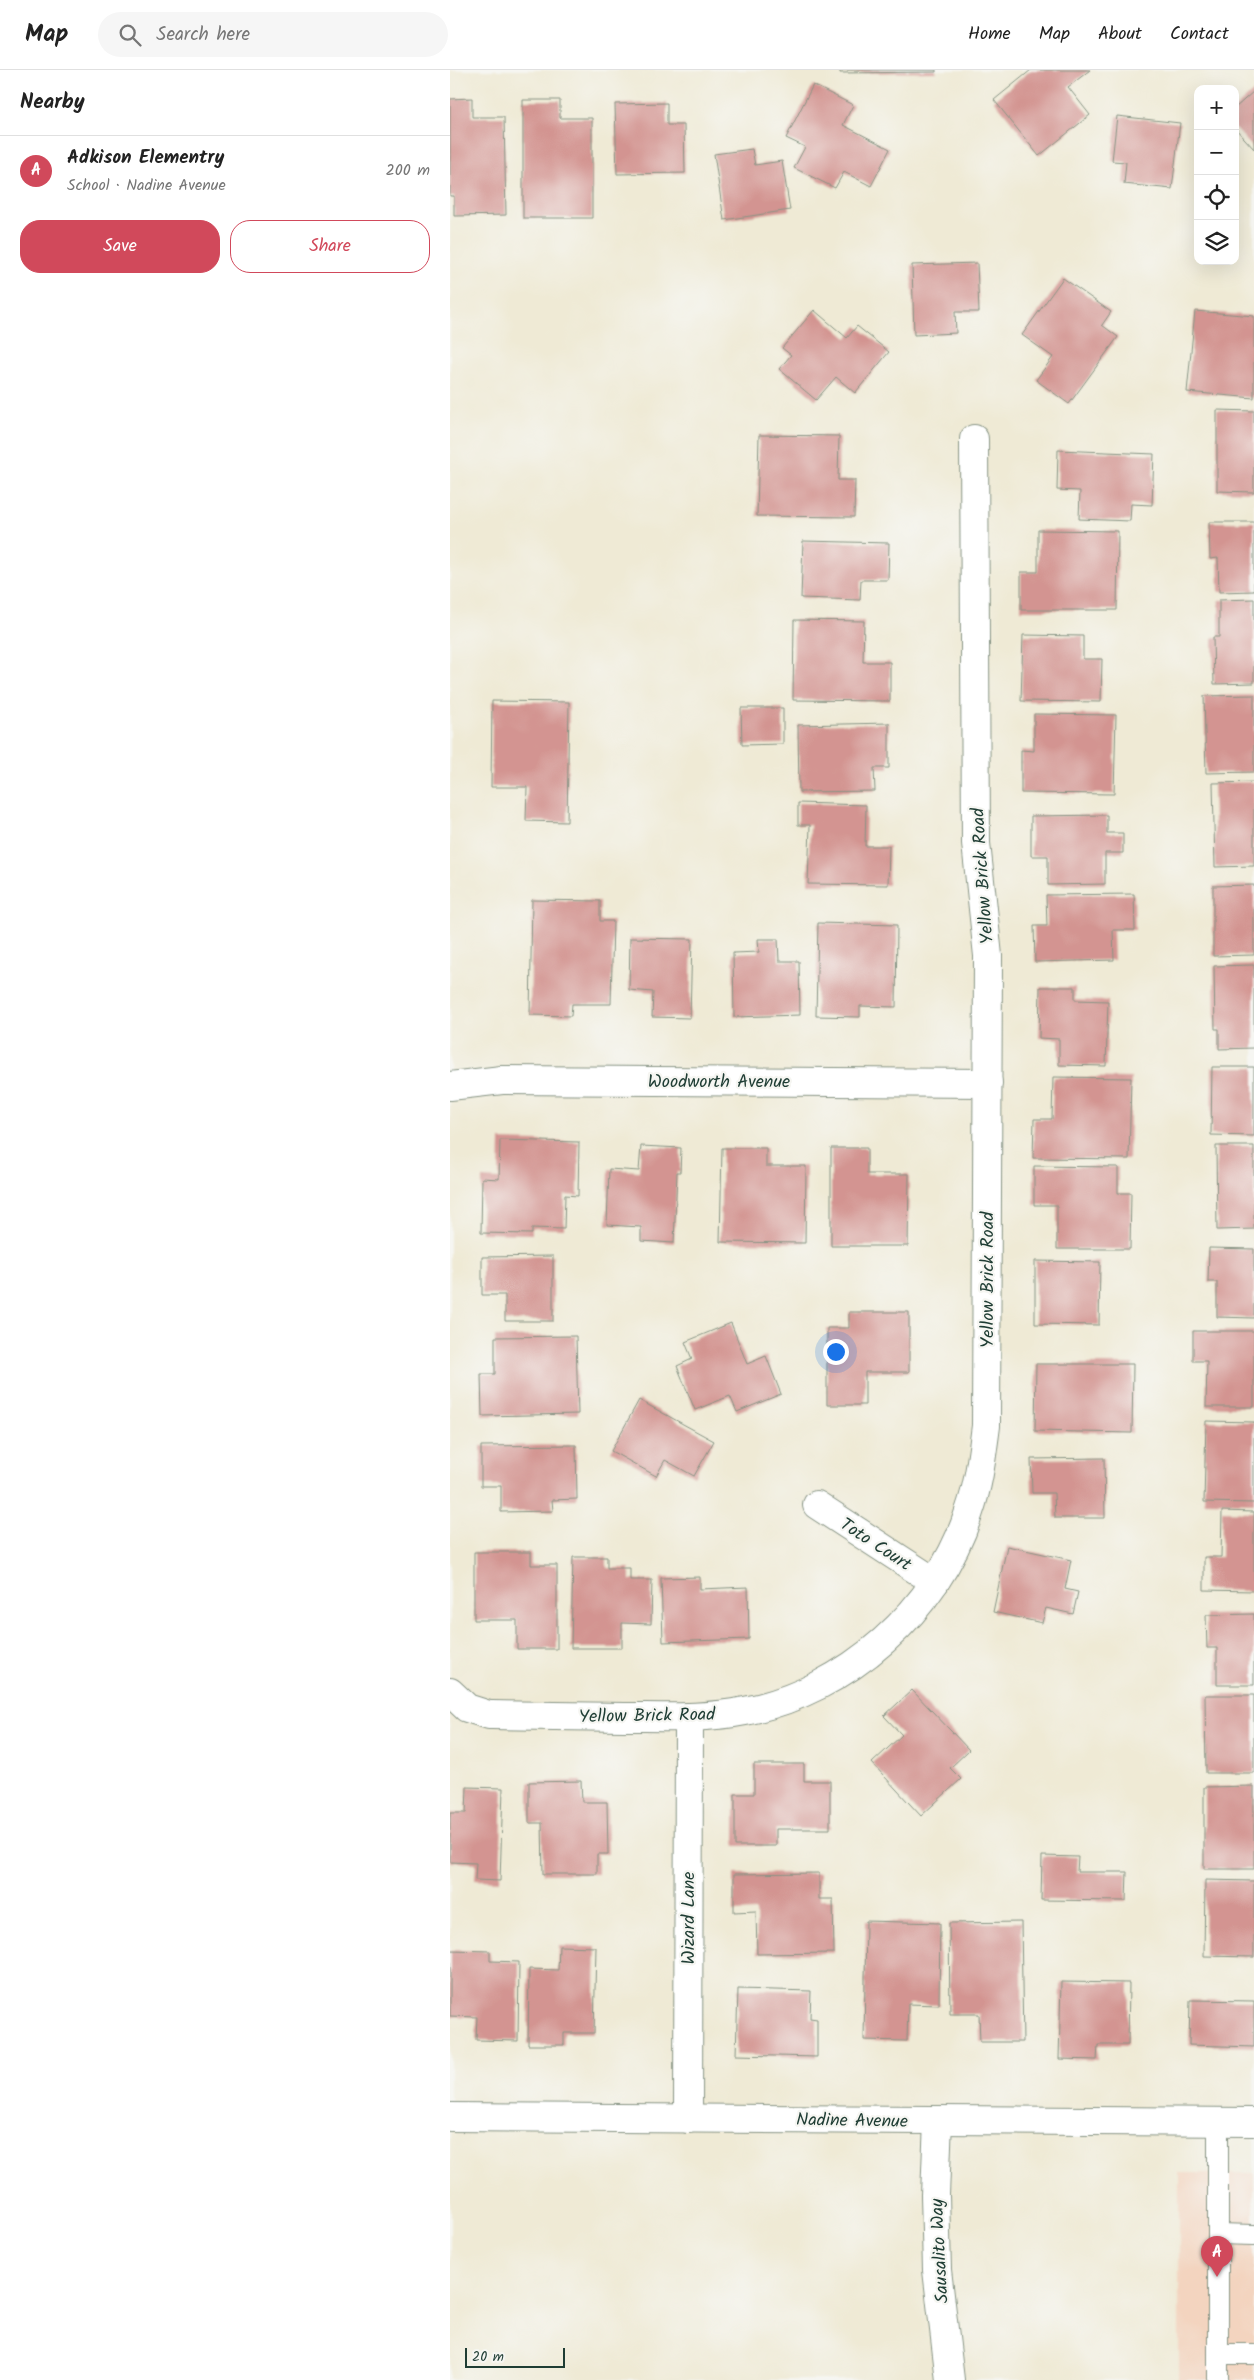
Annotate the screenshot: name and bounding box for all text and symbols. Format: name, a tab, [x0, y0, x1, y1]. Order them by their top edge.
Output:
search box	[98, 12, 448, 57]
text: Map	[25, 15, 68, 54]
text: Search here	[156, 20, 250, 50]
text: Home	[968, 20, 1011, 49]
text: Map	[1039, 20, 1070, 49]
text: About	[1098, 20, 1142, 49]
text: Contact	[1170, 20, 1229, 49]
icon: search	[116, 21, 144, 49]
map controls	[1194, 85, 1239, 265]
button: +	[1194, 85, 1239, 130]
text: Nearby	[20, 86, 85, 119]
button: −	[1194, 130, 1239, 175]
text: Adkison Elementry	[67, 143, 224, 173]
text: A	[31, 158, 41, 183]
text: 200 m	[386, 158, 430, 183]
text: School · Nadine Avenue	[67, 173, 226, 198]
button: locate	[1194, 175, 1239, 220]
button: Save	[20, 220, 220, 273]
button: Share	[230, 220, 430, 273]
button: layers	[1194, 220, 1239, 265]
street label: Yellow Brick Road	[964, 806, 1003, 945]
street label: Woodworth Avenue	[648, 1068, 790, 1097]
street label: Yellow Brick Road	[974, 1211, 1003, 1348]
your location	[823, 1339, 849, 1365]
street label: Toto Court	[833, 1511, 918, 1580]
street label: Yellow Brick Road	[579, 1701, 716, 1732]
street label: Wizard Lane	[675, 1872, 704, 1964]
street label: Nadine Avenue	[796, 2106, 908, 2137]
street label: Sausalito Way	[923, 2197, 958, 2304]
pin: A	[1201, 2236, 1233, 2277]
scale bar	[465, 2345, 565, 2368]
text: 20 m	[472, 2346, 504, 2368]

